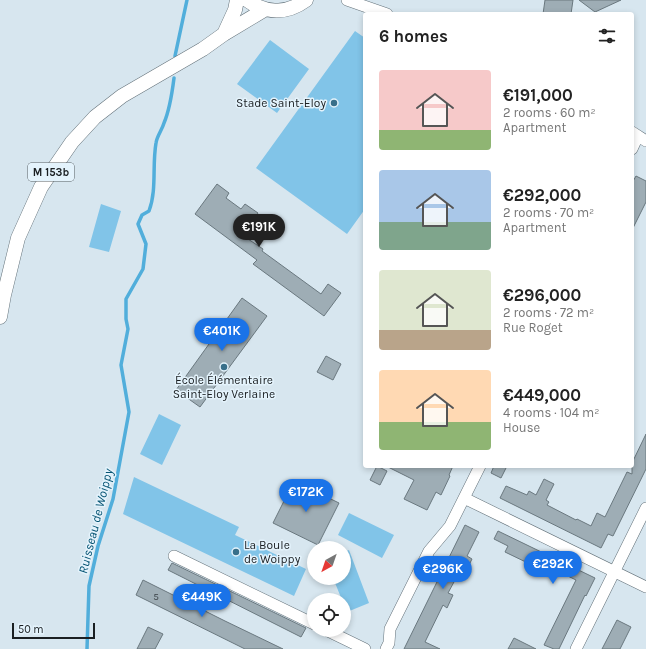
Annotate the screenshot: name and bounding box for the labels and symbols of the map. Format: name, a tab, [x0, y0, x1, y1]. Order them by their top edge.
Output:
place label: Stade Saint-Eloy	[236, 96, 326, 110]
marker: Stade Saint-Eloy	[329, 98, 339, 108]
road number: M 153b	[28, 163, 74, 181]
pin: €191K	[231, 214, 287, 248]
pin: €401K	[194, 318, 250, 352]
marker: École Élémentaire Saint-Eloy Verlaine	[219, 362, 229, 372]
place label: École Élémentaire Saint-Eloy Verlaine	[173, 372, 275, 401]
water label: Ruisseau de Woippy	[75, 467, 116, 575]
pin: €172K	[278, 479, 334, 513]
place label: La Boule de Woippy	[244, 538, 301, 566]
north arrow	[307, 541, 351, 585]
marker: La Boule de Woippy	[231, 547, 241, 557]
pin: €292K	[525, 551, 581, 585]
pin: €296K	[415, 556, 471, 590]
pin: €449K	[174, 584, 230, 618]
house number: 5	[153, 591, 159, 603]
scale bar	[12, 621, 95, 640]

